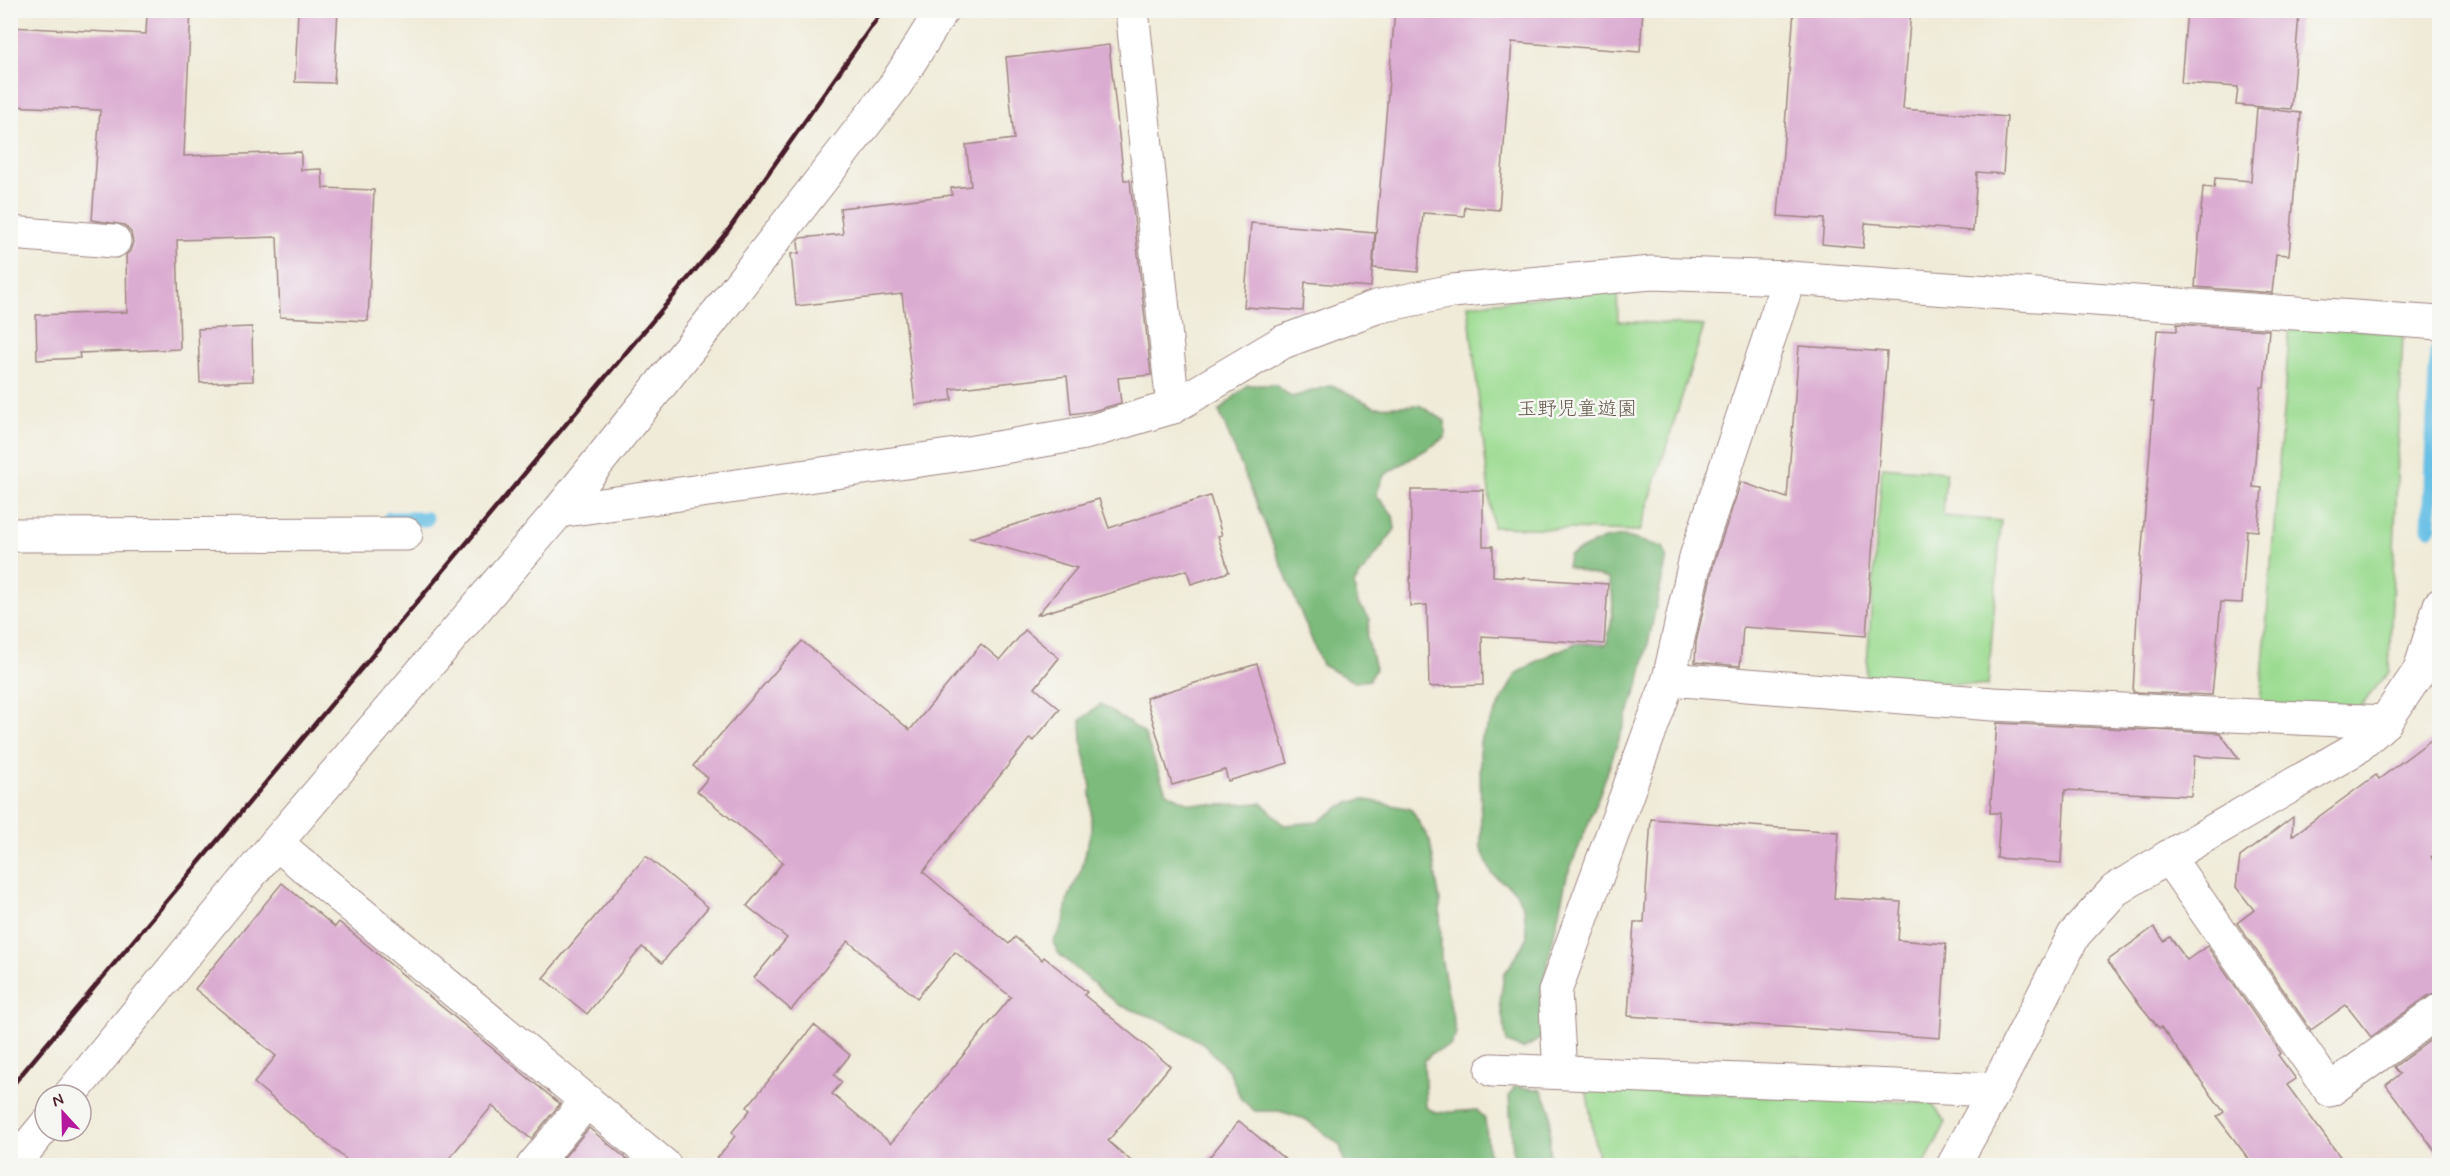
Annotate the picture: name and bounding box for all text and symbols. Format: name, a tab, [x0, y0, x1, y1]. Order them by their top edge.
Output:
park label: 玉野児童遊園	[1517, 396, 1637, 423]
north arrow	[33, 1083, 93, 1143]
text: N	[49, 1089, 67, 1112]

